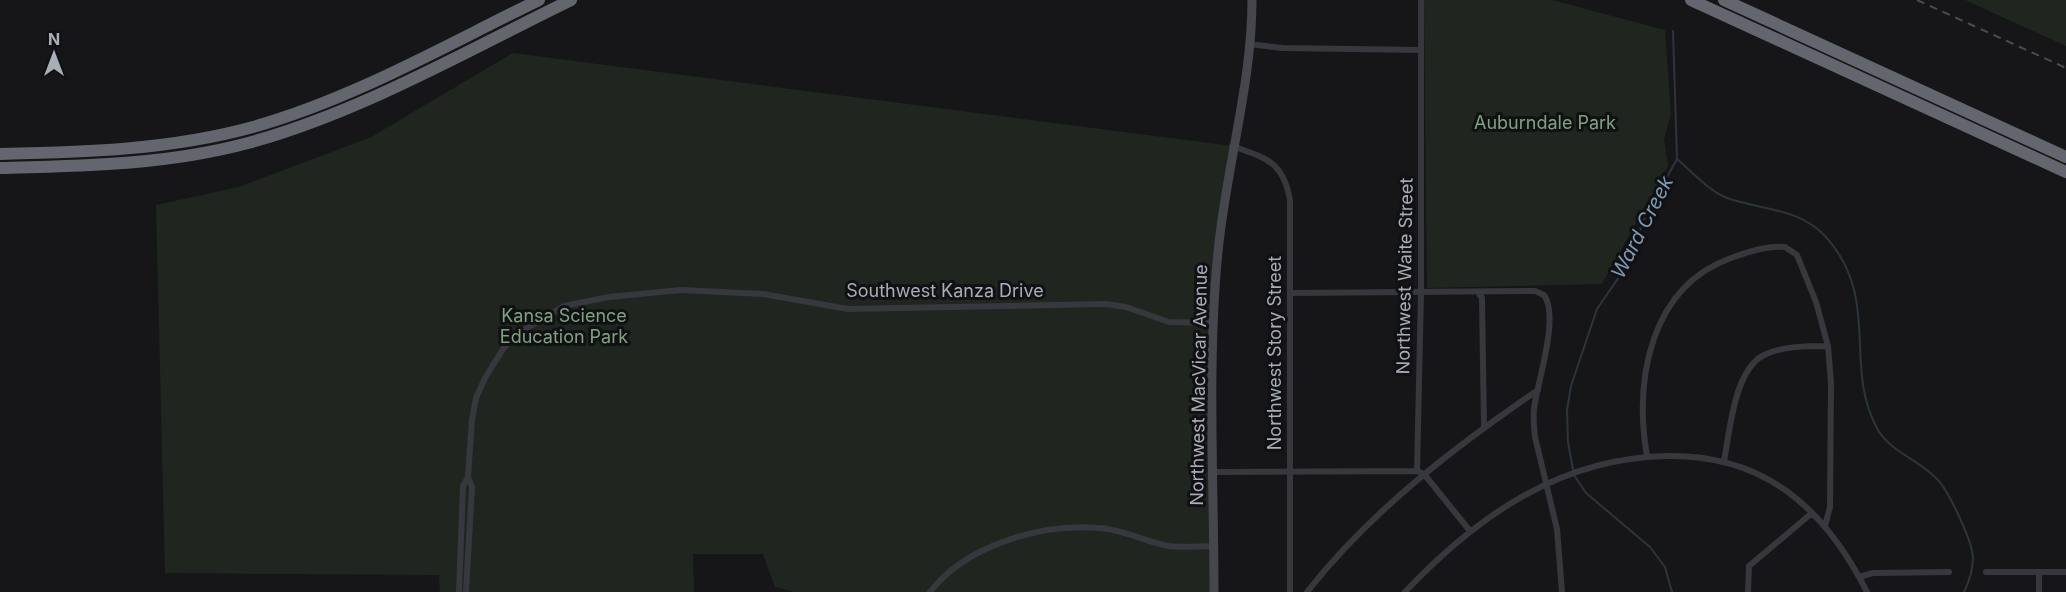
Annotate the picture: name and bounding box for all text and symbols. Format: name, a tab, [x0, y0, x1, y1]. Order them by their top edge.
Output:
north arrow	[24, 24, 84, 84]
text: N	[48, 29, 60, 49]
park label: Auburndale Park	[1474, 112, 1616, 133]
water label: Ward Creek	[1606, 171, 1679, 282]
street label: Northwest Waite Street	[1392, 177, 1417, 374]
street label: Northwest Story Street	[1264, 256, 1285, 450]
street label: Northwest MacVicar Avenue	[1186, 264, 1211, 506]
street label: Southwest Kanza Drive	[846, 280, 1044, 301]
park label: Kansa Science Education Park	[500, 305, 628, 347]

